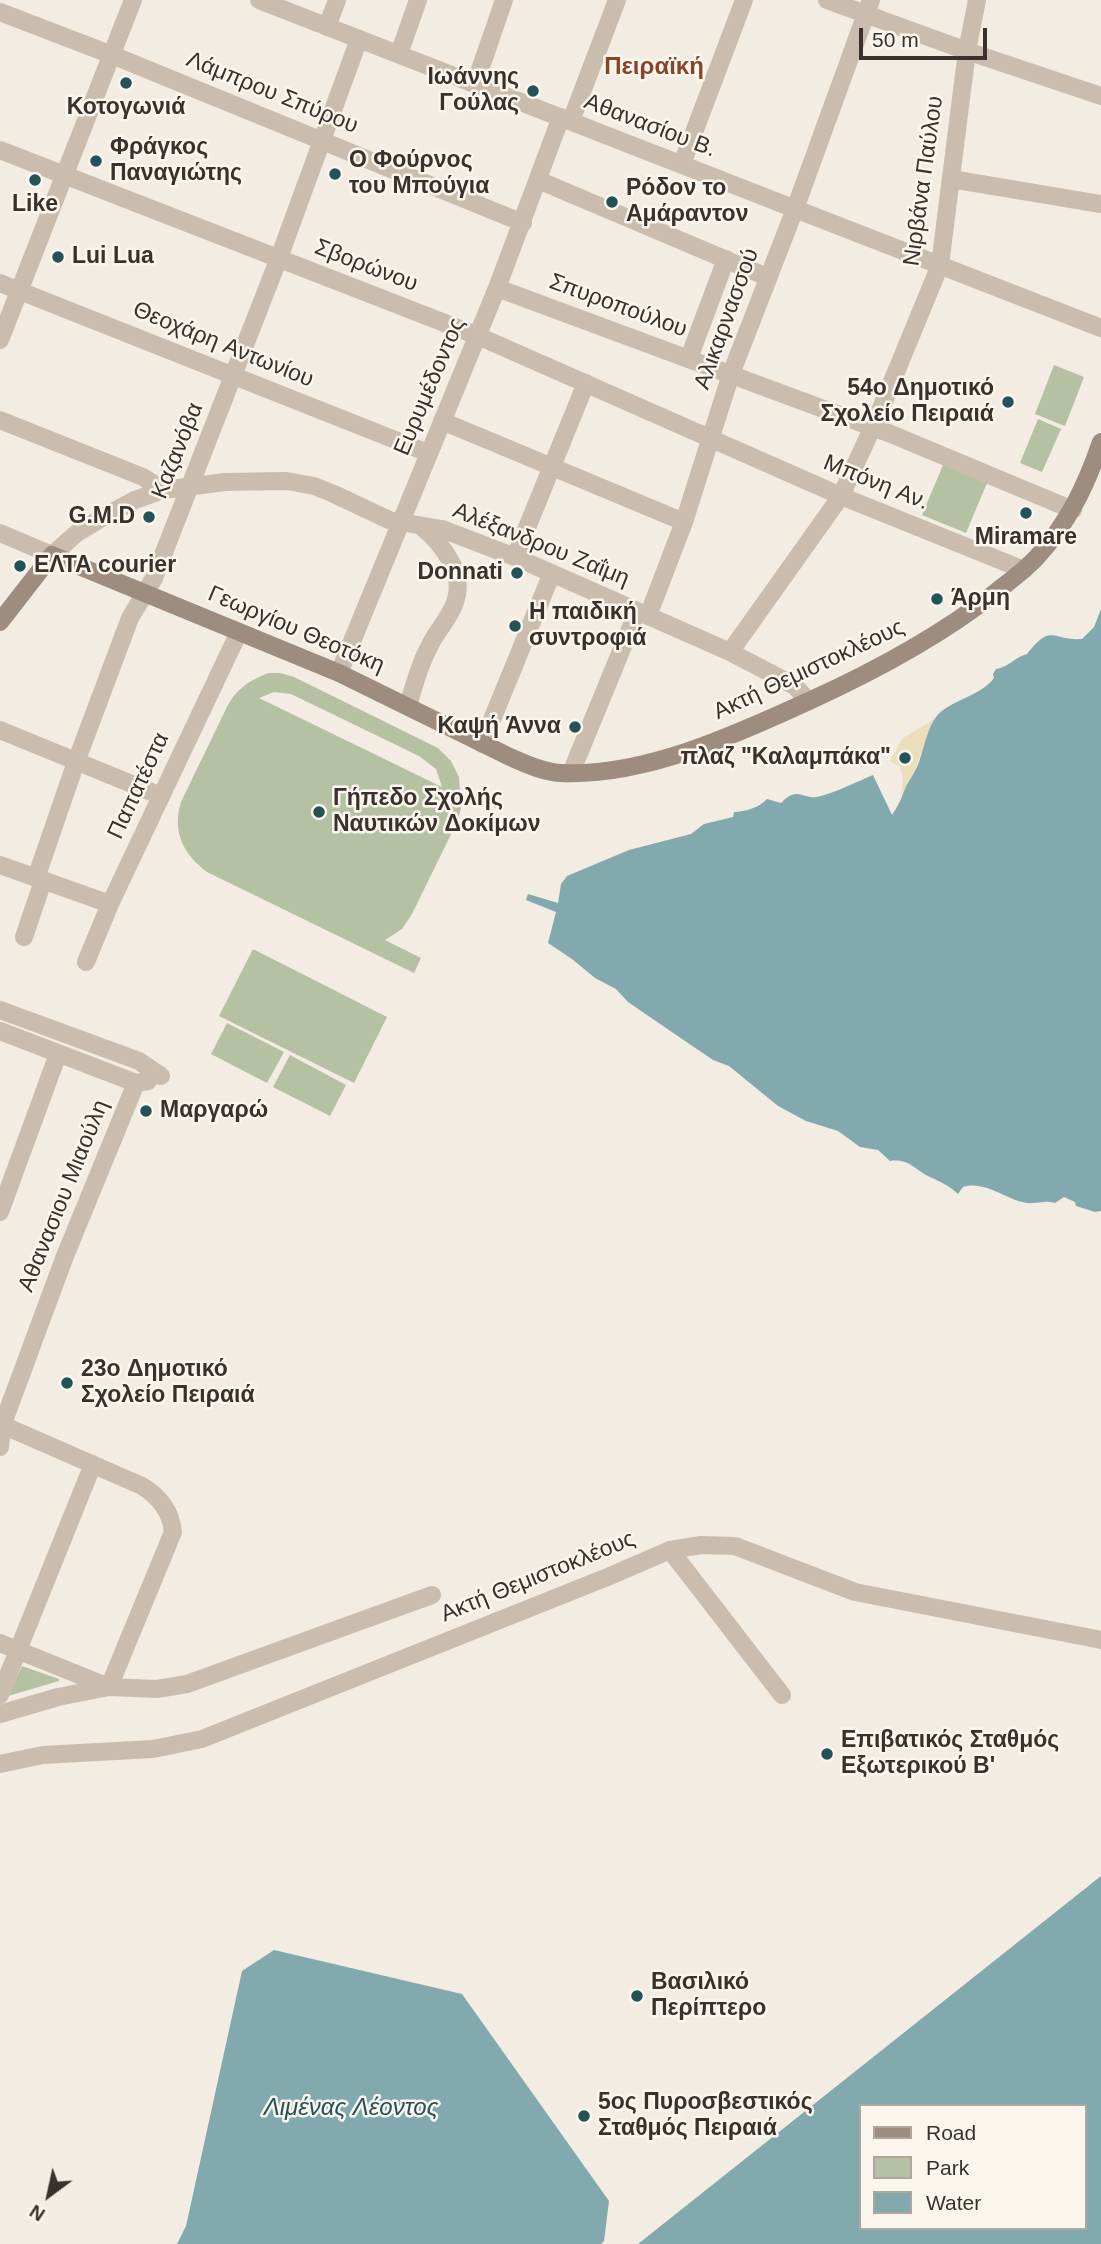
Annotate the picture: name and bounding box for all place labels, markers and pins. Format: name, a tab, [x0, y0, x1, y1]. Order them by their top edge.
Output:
place label: Ιωάννης Γούλας	[427, 64, 519, 118]
marker: Κοτογωνιά	[118, 75, 134, 91]
marker: Ιωάννης Γούλας	[525, 83, 541, 99]
place label: Κοτογωνιά	[67, 94, 185, 122]
place label: Φράγκος Παναγιώτης	[110, 134, 242, 188]
place label: Ο Φούρνος του Μπούγια	[349, 147, 489, 201]
marker: Φράγκος Παναγιώτης	[88, 153, 104, 169]
marker: Ο Φούρνος του Μπούγια	[327, 166, 343, 182]
marker: Like	[27, 172, 43, 188]
place label: Ρόδον το Αμάραντον	[626, 175, 748, 229]
place label: Like	[12, 191, 58, 219]
marker: Ρόδον το Αμάραντον	[604, 194, 620, 210]
place label: Lui Lua	[72, 243, 154, 271]
marker: Lui Lua	[50, 249, 66, 265]
place label: 54ο Δημοτικό Σχολείο Πειραιά	[820, 375, 994, 429]
marker: 54ο Δημοτικό Σχολείο Πειραιά	[1000, 394, 1016, 410]
place label: G.M.D	[69, 503, 135, 531]
marker: Miramare	[1018, 505, 1034, 521]
marker: G.M.D	[141, 509, 157, 525]
place label: Miramare	[975, 524, 1077, 552]
place label: ΕΛΤΑ courier	[34, 552, 176, 580]
marker: ΕΛΤΑ courier	[12, 558, 28, 574]
place label: Donnati	[417, 559, 503, 587]
marker: Donnati	[509, 565, 525, 581]
place label: Άρμη	[951, 585, 1010, 613]
marker: Άρμη	[929, 591, 945, 607]
place label: Η παιδική συντροφιά	[529, 599, 646, 653]
marker: Η παιδική συντροφιά	[507, 618, 523, 634]
place label: Καψή Άννα	[438, 713, 561, 741]
marker: Καψή Άννα	[567, 719, 583, 735]
place label: πλαζ "Καλαμπάκα"	[681, 744, 891, 772]
marker: πλαζ "Καλαμπάκα"	[897, 750, 913, 766]
place label: Γήπεδο Σχολής Ναυτικών Δοκίμων	[333, 785, 541, 839]
marker: Γήπεδο Σχολής Ναυτικών Δοκίμων	[311, 804, 327, 820]
place label: Μαργαρώ	[160, 1097, 268, 1125]
marker: Μαργαρώ	[138, 1103, 154, 1119]
place label: 23ο Δημοτικό Σχολείο Πειραιά	[81, 1356, 255, 1410]
marker: 23ο Δημοτικό Σχολείο Πειραιά	[59, 1375, 75, 1391]
place label: Επιβατικός Σταθμός Εξωτερικού Β'	[841, 1727, 1059, 1781]
marker: Επιβατικός Σταθμός Εξωτερικού Β'	[819, 1746, 835, 1762]
place label: Βασιλικό Περίπτερο	[651, 1969, 766, 2023]
marker: Βασιλικό Περίπτερο	[629, 1988, 645, 2004]
place label: 5ος Πυροσβεστικός Σταθμός Πειραιά	[598, 2089, 813, 2143]
marker: 5ος Πυροσβεστικός Σταθμός Πειραιά	[576, 2108, 592, 2124]

